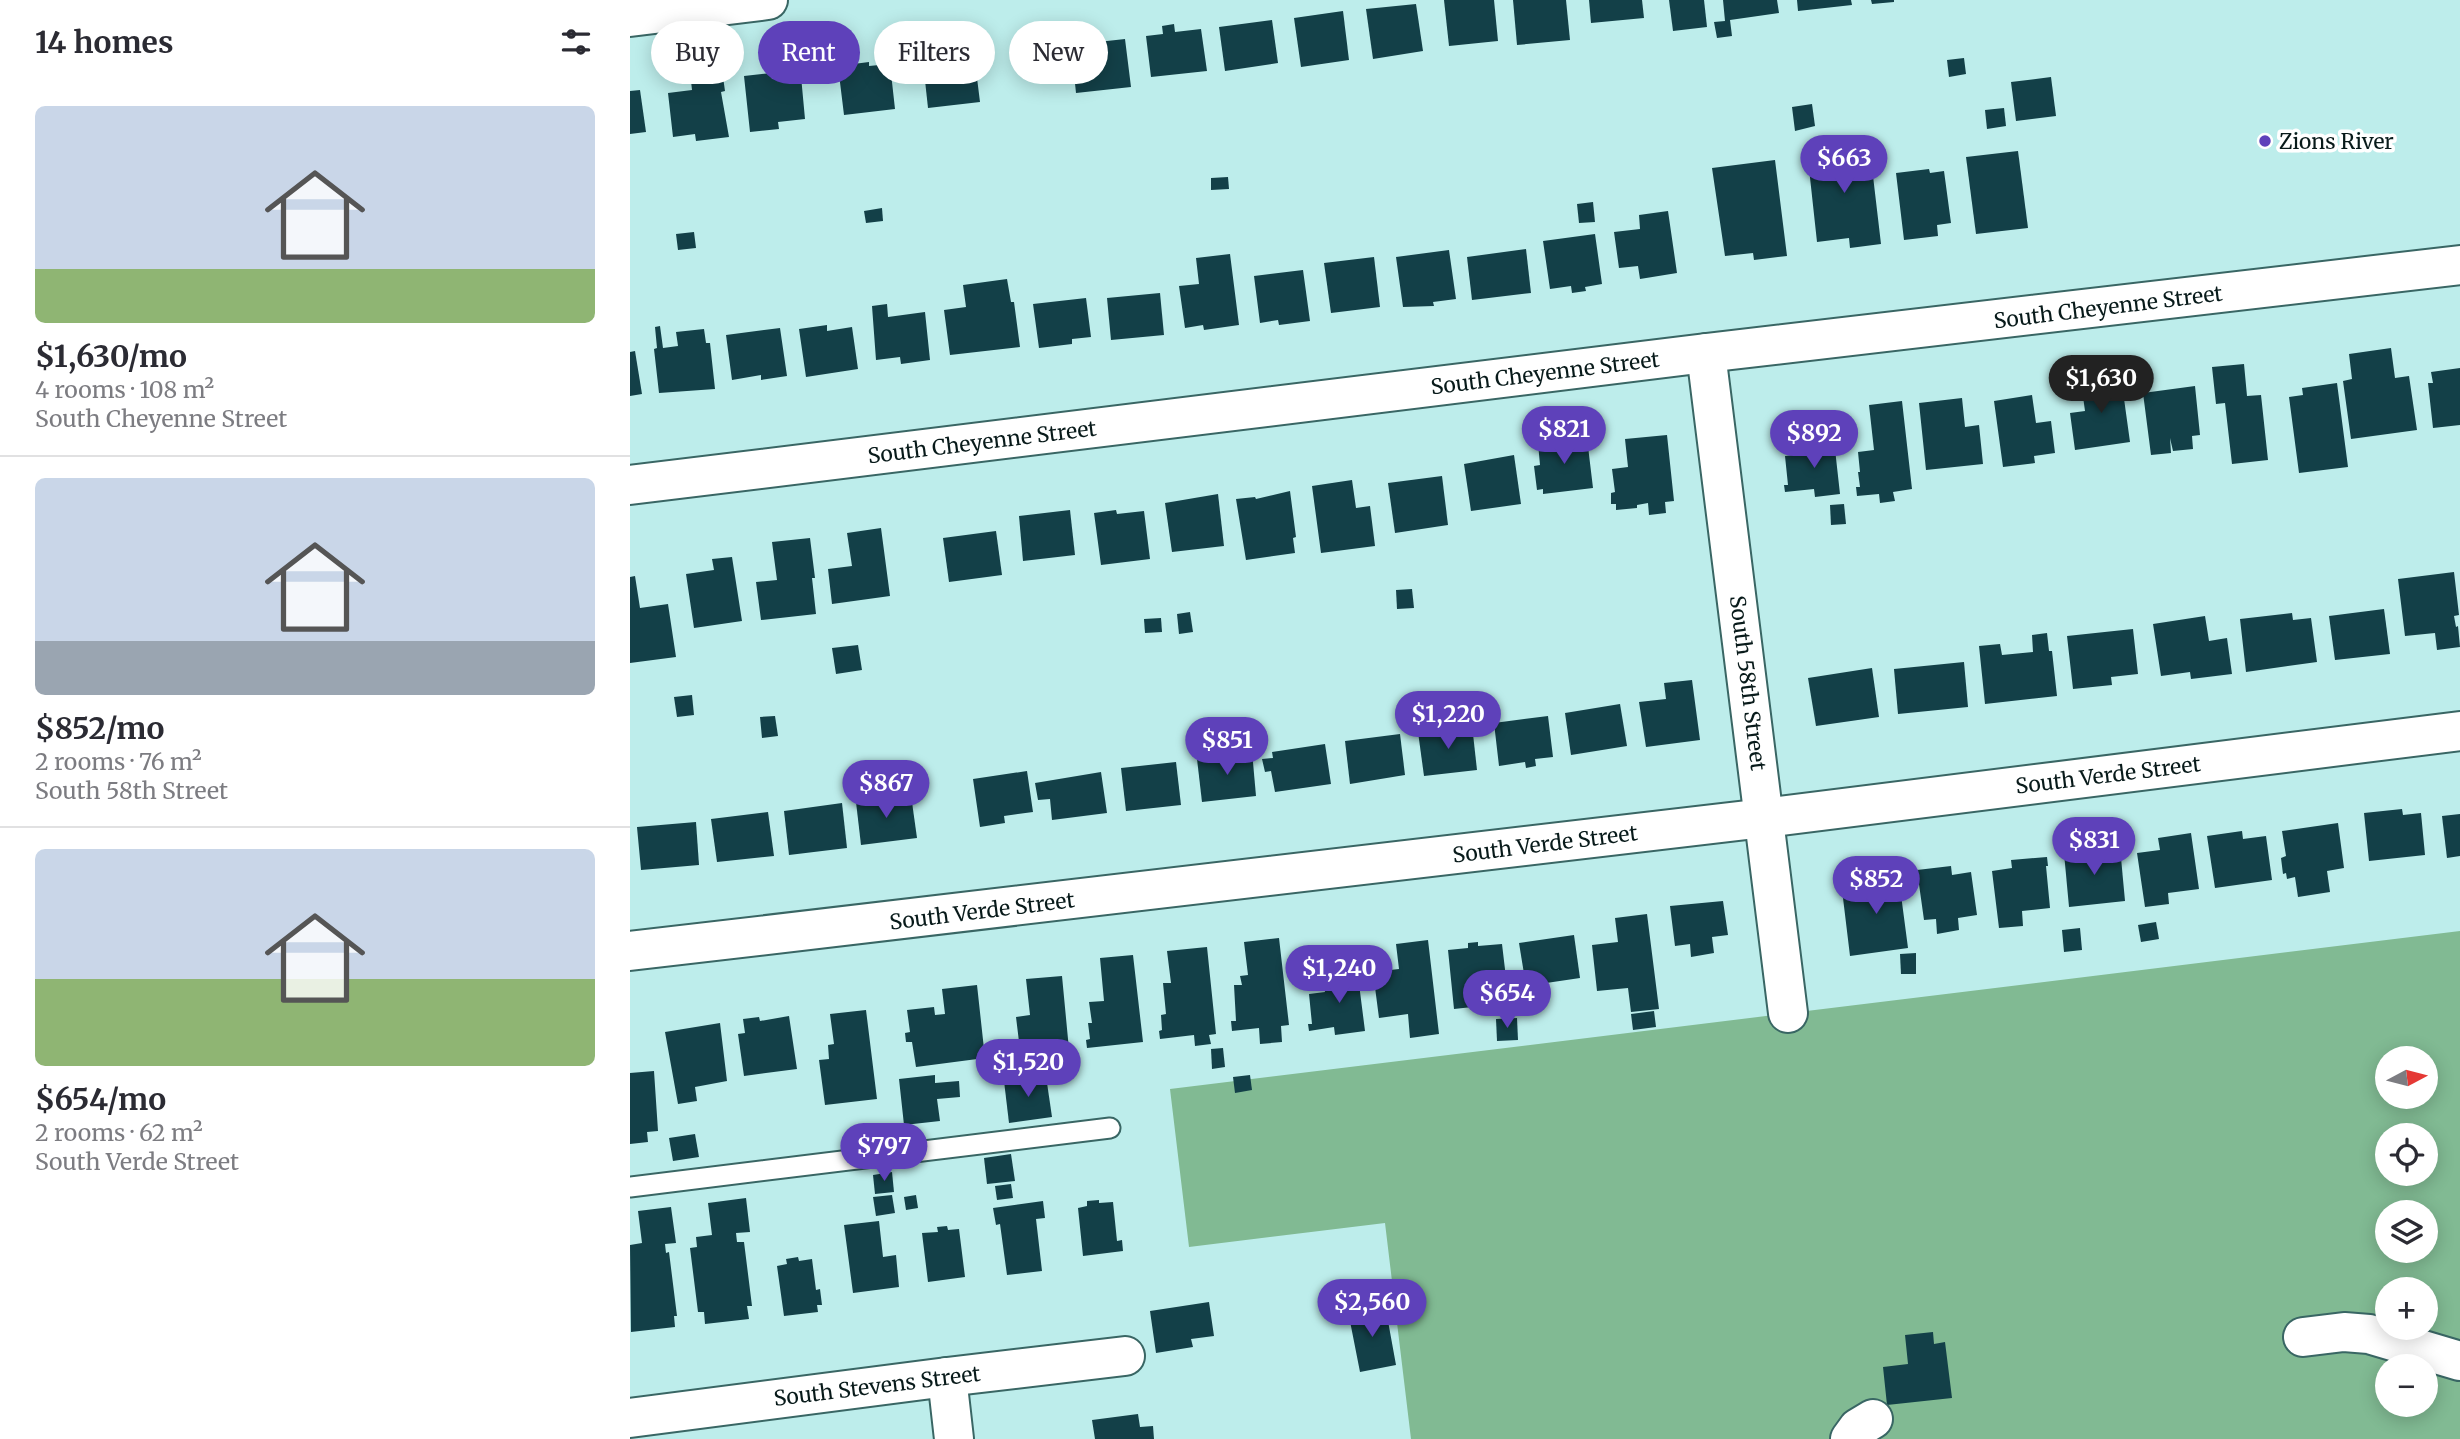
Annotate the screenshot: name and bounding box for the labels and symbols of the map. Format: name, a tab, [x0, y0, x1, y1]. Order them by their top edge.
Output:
place label: Zions River	[2279, 128, 2394, 155]
marker: Zions River	[2257, 133, 2273, 149]
pin: $663	[1803, 136, 1885, 195]
street label: South Cheyenne Street	[1992, 280, 2224, 334]
street label: South Cheyenne Street	[1429, 346, 1661, 400]
pin: $1,630	[2044, 356, 2158, 415]
pin: $821	[1523, 406, 1605, 466]
pin: $892	[1773, 410, 1855, 470]
street label: South Cheyenne Street	[866, 415, 1098, 469]
street label: South 58th Street	[1724, 594, 1772, 772]
pin: $1,220	[1391, 692, 1505, 751]
pin: $851	[1186, 718, 1268, 777]
street label: South Verde Street	[2014, 750, 2202, 800]
pin: $867	[845, 760, 927, 820]
pin: $831	[2053, 818, 2135, 877]
street label: South Verde Street	[1451, 819, 1639, 869]
pin: $852	[1835, 856, 1917, 916]
street label: South Verde Street	[888, 886, 1076, 936]
pin: $1,240	[1282, 946, 1396, 1005]
pin: $654	[1466, 970, 1548, 1030]
pin: $1,520	[971, 1040, 1085, 1099]
north arrow	[2375, 1046, 2438, 1110]
pin: $797	[843, 1124, 925, 1183]
pin: $2,560	[1315, 1280, 1429, 1339]
street label: South Stevens Street	[772, 1360, 982, 1412]

